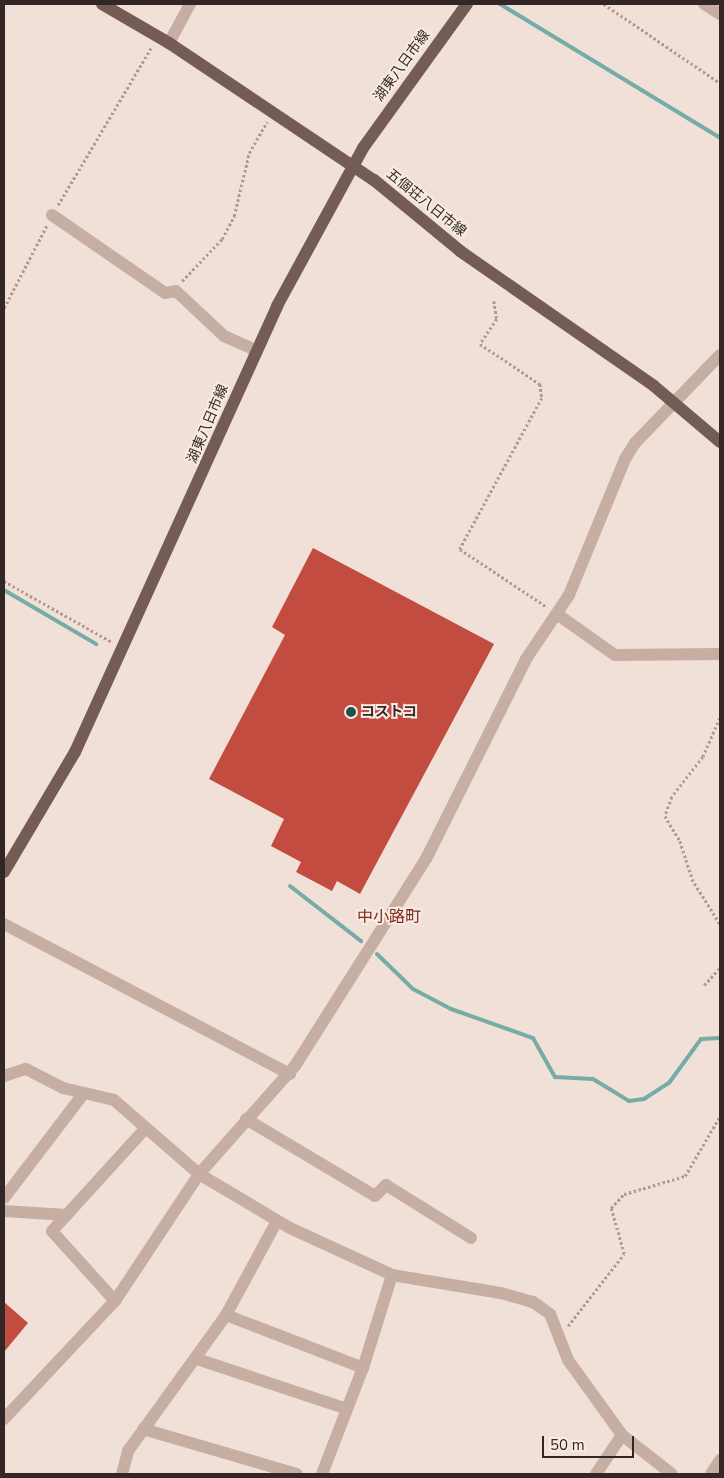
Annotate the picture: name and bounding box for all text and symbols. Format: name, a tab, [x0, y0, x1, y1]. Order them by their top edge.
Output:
street label: 湖東八日市線	[371, 27, 433, 105]
street label: 五個荘八日市線	[383, 166, 469, 240]
street label: 湖東八日市線	[184, 382, 232, 466]
place label: コストコ	[361, 704, 417, 720]
marker: コストコ	[345, 706, 357, 718]
district label: 中小路町	[357, 907, 421, 927]
scale bar	[544, 1426, 636, 1458]
text: 50 m	[550, 1435, 585, 1455]

